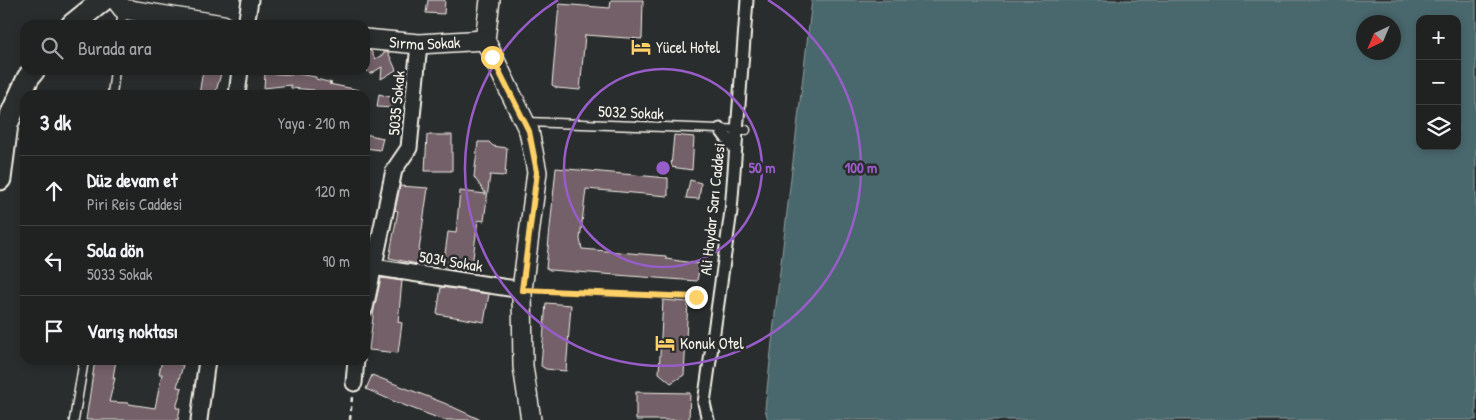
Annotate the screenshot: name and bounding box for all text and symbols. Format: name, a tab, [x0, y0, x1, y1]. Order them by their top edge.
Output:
north arrow	[1356, 15, 1401, 60]
map controls	[1416, 15, 1461, 150]
button: +	[1416, 15, 1461, 60]
search box	[20, 20, 370, 75]
street label: Sırma Sokak	[388, 30, 461, 55]
icon: search	[38, 34, 66, 62]
text: Burada ara	[78, 35, 151, 61]
hotel icon: Yücel Hotel	[630, 36, 652, 58]
place label: Yücel Hotel	[656, 36, 721, 58]
route start	[481, 46, 504, 69]
button: −	[1416, 60, 1461, 105]
street label: 5035 Sokak	[382, 69, 410, 136]
street label: 5032 Sokak	[598, 100, 665, 124]
button: layers	[1416, 105, 1461, 150]
text: 3 dk	[40, 108, 71, 137]
text: Yaya · 210 m	[278, 112, 350, 134]
street label: Ali Haydar Sarı Caddesi	[694, 142, 730, 276]
text: 50 m	[749, 157, 775, 178]
text: 100 m	[845, 157, 877, 178]
centre of rings	[654, 159, 672, 177]
text: Düz devam et	[87, 167, 178, 193]
icon: ahead	[40, 177, 68, 205]
text: 120 m	[315, 180, 350, 202]
text: Piri Reis Caddesi	[87, 193, 182, 215]
text: Sola dön	[87, 237, 144, 263]
street label: 5034 Sokak	[418, 245, 485, 277]
icon: left	[40, 247, 68, 275]
text: 90 m	[322, 250, 350, 272]
text: 5033 Sokak	[87, 263, 152, 285]
route end	[685, 286, 708, 309]
icon: arrive	[40, 317, 68, 345]
text: Varış noktası	[87, 318, 178, 344]
hotel icon: Konuk Otel	[654, 332, 676, 354]
place label: Konuk Otel	[680, 332, 745, 354]

